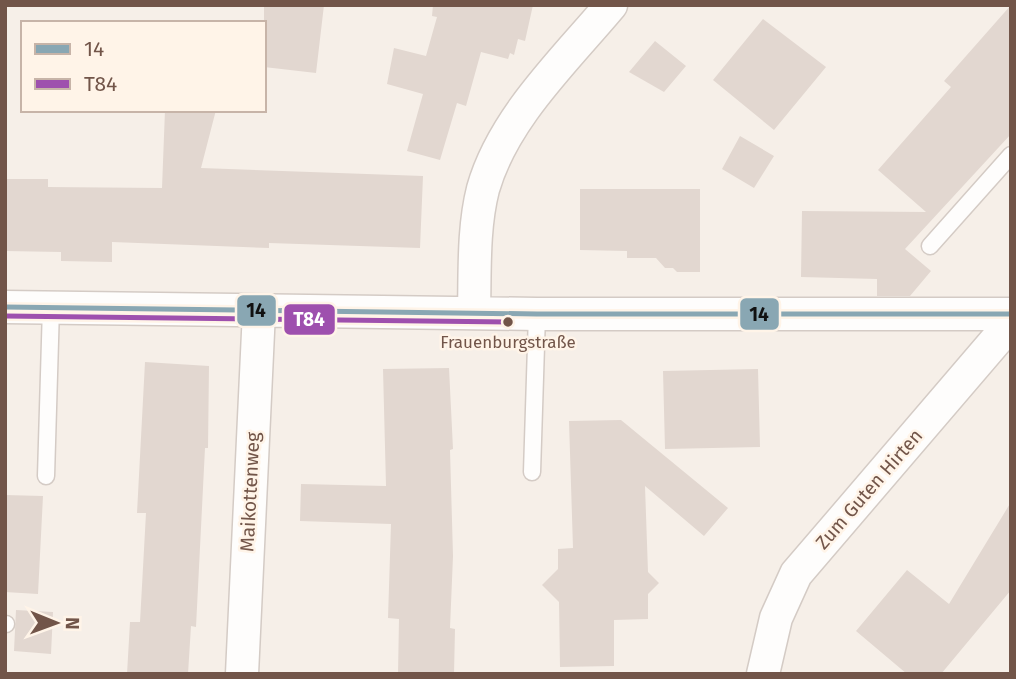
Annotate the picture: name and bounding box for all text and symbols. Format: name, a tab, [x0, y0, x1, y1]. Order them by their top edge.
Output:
legend	[21, 21, 266, 112]
text: 14	[84, 36, 104, 62]
text: T84	[84, 71, 117, 97]
line badge: 14	[236, 294, 277, 327]
line badge: 14	[739, 297, 780, 331]
text: 14	[246, 299, 266, 322]
line badge: T84	[283, 303, 336, 336]
text: 14	[749, 303, 769, 326]
text: T84	[293, 308, 325, 331]
marker: Frauenburgstraße	[501, 315, 515, 329]
place label: Frauenburgstraße	[440, 332, 576, 353]
street label: Zum Guten Hirten	[811, 424, 927, 554]
street label: Maikottenweg	[235, 431, 265, 552]
north arrow	[21, 588, 91, 658]
text: N	[61, 617, 84, 630]

